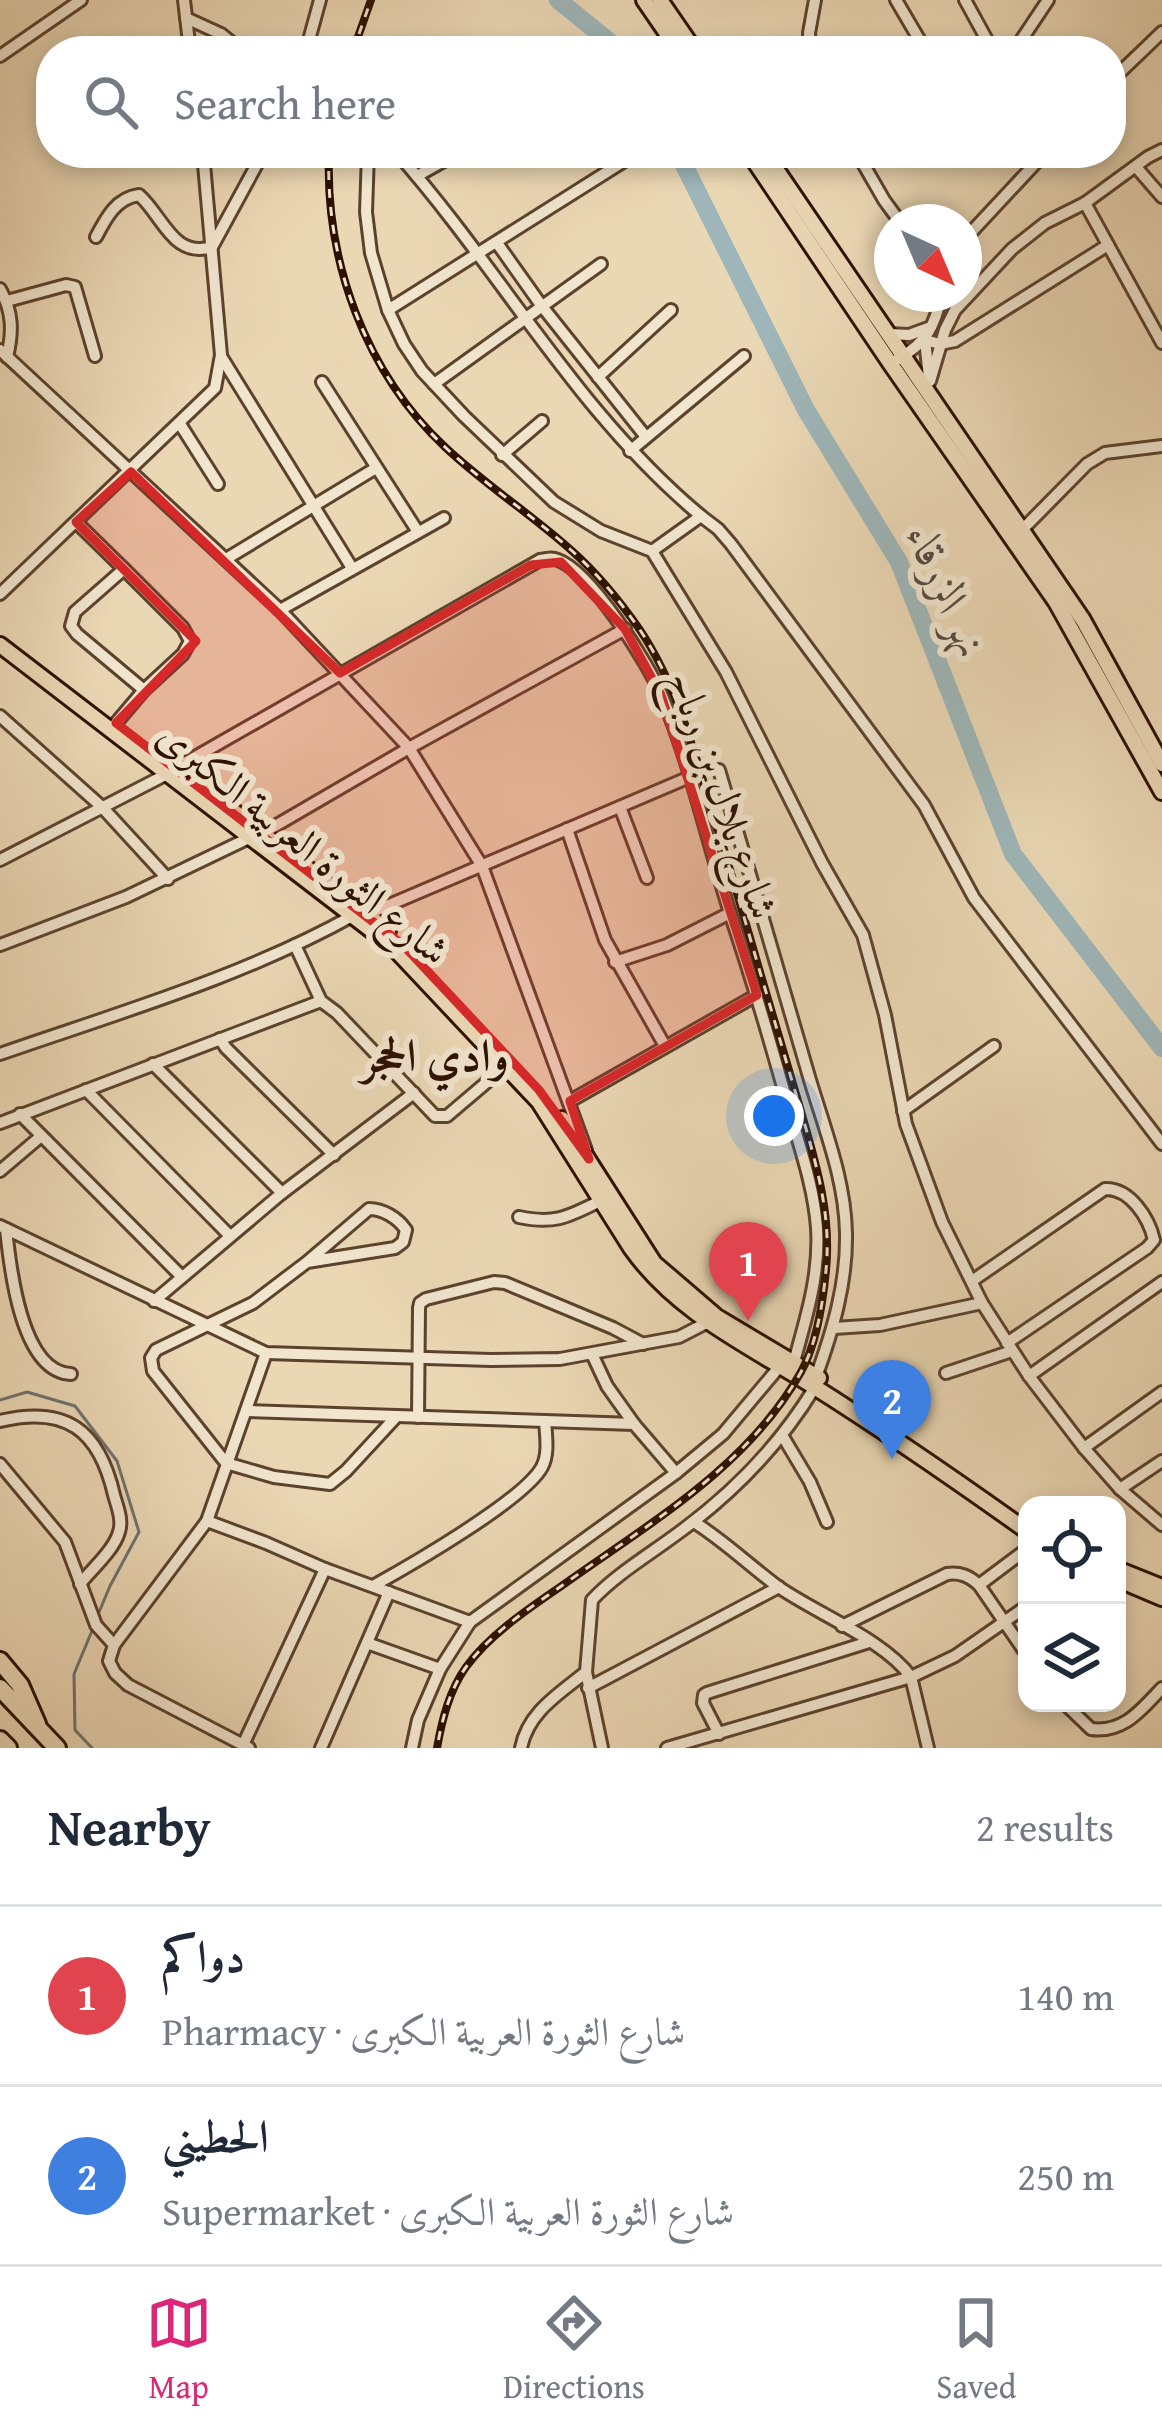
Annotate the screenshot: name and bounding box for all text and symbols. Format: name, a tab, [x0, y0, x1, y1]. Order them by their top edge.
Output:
search box	[36, 36, 1126, 168]
icon: search	[78, 69, 144, 135]
text: Search here	[174, 70, 396, 135]
north arrow	[874, 204, 982, 312]
water label: نهر الزرقاء	[890, 514, 1007, 668]
street label: شارع بلال بن رباح	[647, 661, 796, 929]
street label: شارع الثورة العربية الكبرى	[141, 704, 464, 984]
district label: وادي الحجر	[356, 1022, 509, 1092]
your location	[744, 1086, 804, 1146]
pin: 1	[709, 1222, 787, 1321]
pin: 2	[853, 1360, 931, 1459]
map controls	[1018, 1496, 1126, 1712]
button: locate	[1018, 1496, 1126, 1604]
button: layers	[1018, 1604, 1126, 1712]
text: Nearby	[48, 1789, 211, 1864]
text: 2 results	[976, 1798, 1114, 1855]
text: دواكم	[162, 1923, 245, 1988]
text: 1	[77, 1967, 97, 2024]
text: 140 m	[1017, 1967, 1114, 2024]
text: Pharmacy · شارع الثورة العربية الكبرى	[162, 2002, 686, 2059]
text: الحطيني	[162, 2103, 269, 2168]
text: 2	[77, 2147, 97, 2204]
text: 250 m	[1017, 2147, 1114, 2204]
text: Supermarket · شارع الثورة العربية الكبرى	[162, 2182, 734, 2239]
tab: Map	[146, 2290, 212, 2410]
tab: Directions	[503, 2290, 645, 2410]
tab: Saved	[936, 2290, 1016, 2410]

